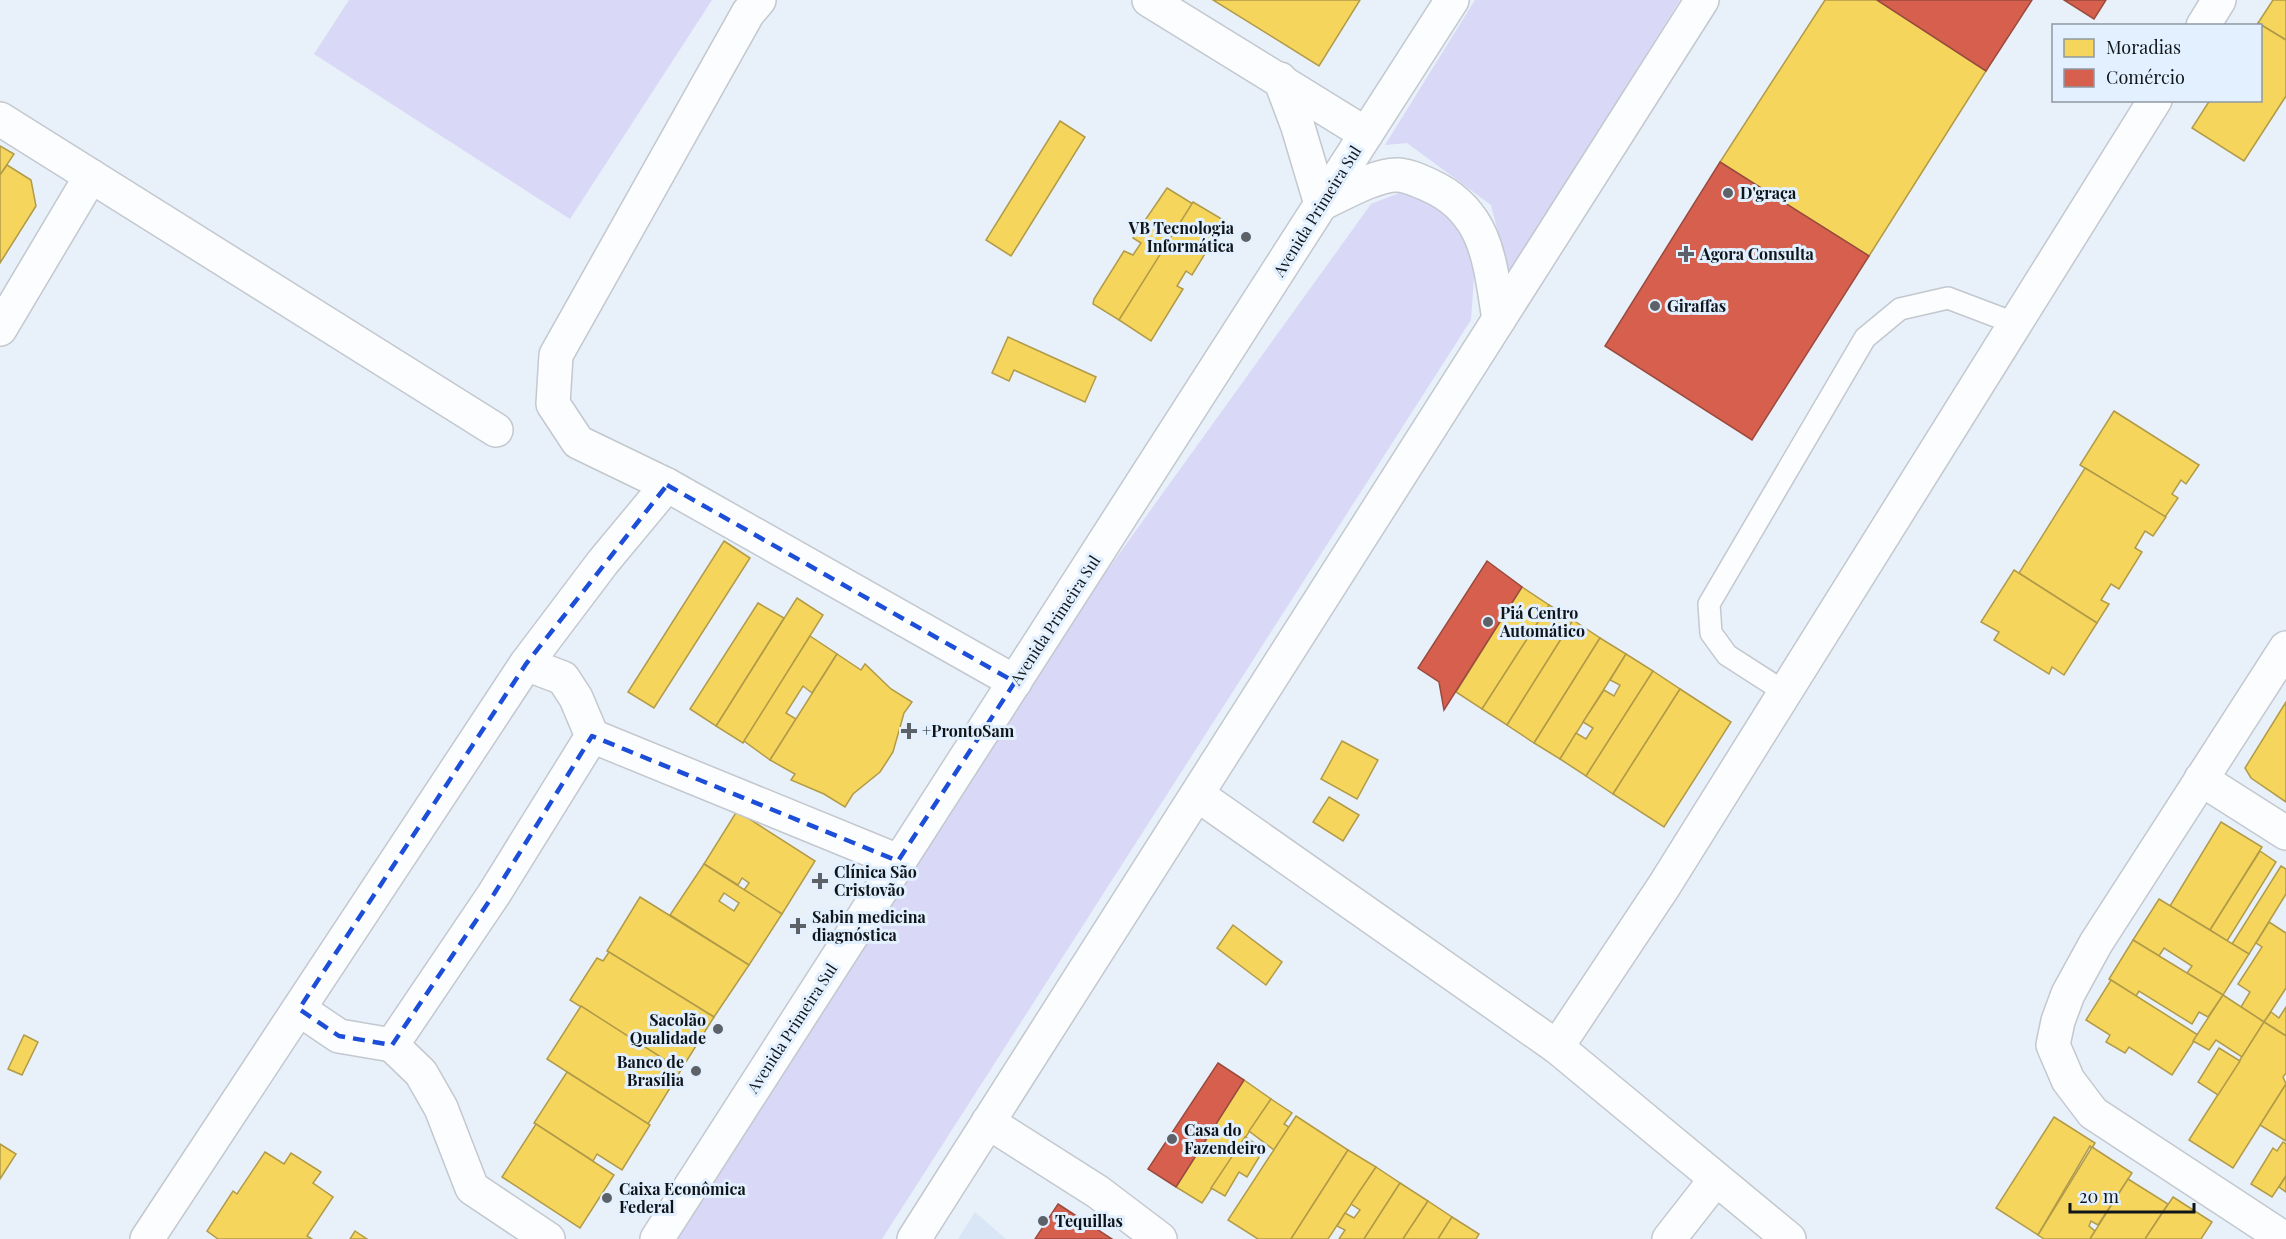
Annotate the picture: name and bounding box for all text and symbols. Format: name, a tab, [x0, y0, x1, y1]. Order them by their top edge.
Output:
legend	[2052, 24, 2262, 102]
text: Moradias	[2106, 35, 2181, 59]
text: Comércio	[2106, 65, 2185, 89]
street label: Avenida Primeira Sul	[1267, 141, 1366, 281]
place label: D'graça	[1740, 182, 1797, 203]
marker: D'graça	[1721, 186, 1735, 200]
place label: VB Tecnologia Informática	[1127, 217, 1235, 256]
marker: VB Tecnologia Informática	[1239, 230, 1253, 244]
place label: Agora Consulta	[1699, 243, 1815, 264]
marker: Agora Consulta	[1677, 245, 1695, 263]
place label: Giraffas	[1667, 295, 1726, 316]
marker: Giraffas	[1648, 299, 1662, 313]
street label: Avenida Primeira Sul	[1004, 550, 1105, 689]
place label: Piá Centro Automático	[1499, 602, 1585, 641]
marker: Piá Centro Automático	[1481, 615, 1495, 629]
place label: +ProntoSam	[922, 720, 1015, 741]
marker: +ProntoSam	[900, 722, 918, 740]
place label: Clínica São Cristovão	[834, 861, 917, 900]
marker: Clínica São Cristovão	[811, 872, 829, 890]
place label: Sabin medicina diagnóstica	[812, 906, 927, 945]
marker: Sabin medicina diagnóstica	[789, 917, 807, 935]
street label: Avenida Primeira Sul	[741, 958, 842, 1097]
place label: Sacolão Qualidade	[630, 1009, 706, 1048]
marker: Sacolão Qualidade	[711, 1022, 725, 1036]
place label: Banco de Brasília	[617, 1051, 685, 1090]
marker: Banco de Brasília	[689, 1064, 703, 1078]
place label: Casa do Fazendeiro	[1184, 1119, 1266, 1158]
marker: Casa do Fazendeiro	[1165, 1132, 1179, 1146]
scale bar	[2070, 1176, 2194, 1214]
place label: Caixa Econômica Federal	[619, 1178, 747, 1217]
text: 20 m	[2079, 1184, 2119, 1208]
marker: Caixa Econômica Federal	[600, 1191, 614, 1205]
place label: Tequillas	[1055, 1210, 1123, 1231]
marker: Tequillas	[1036, 1214, 1050, 1228]

